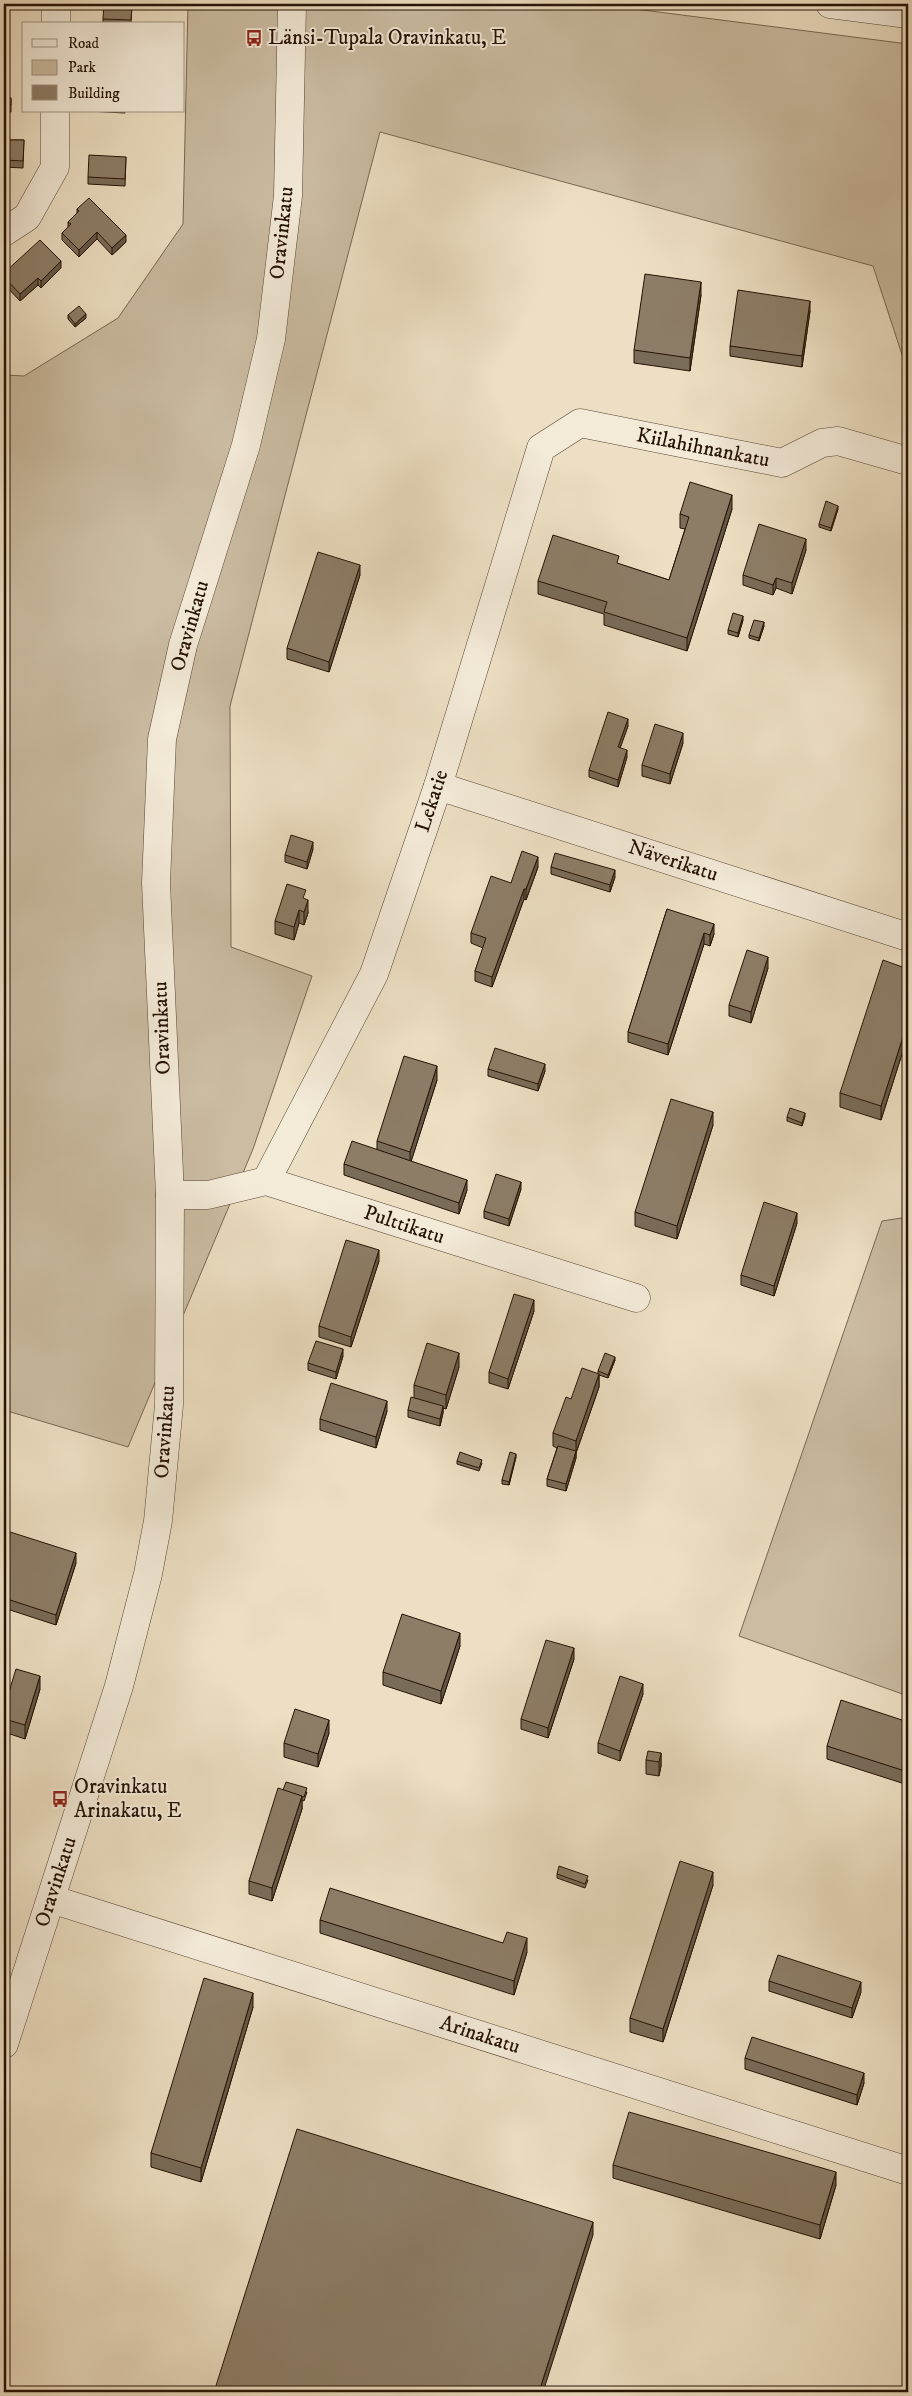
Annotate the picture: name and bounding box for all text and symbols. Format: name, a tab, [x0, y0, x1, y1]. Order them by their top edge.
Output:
legend	[22, 22, 185, 112]
place label: Länsi-Tupala Oravinkatu, E	[268, 25, 506, 51]
bus stop icon: Länsi-Tupala Oravinkatu, E	[244, 28, 264, 48]
text: Road	[68, 34, 100, 53]
text: Park	[68, 58, 97, 77]
text: Building	[68, 84, 120, 103]
street label: Oravinkatu	[264, 185, 300, 281]
street label: Kiilahihnankatu	[634, 422, 772, 474]
street label: Oravinkatu	[165, 578, 215, 674]
street label: Lekatie	[410, 766, 454, 835]
street label: Näverikatu	[625, 834, 721, 888]
street label: Oravinkatu	[147, 981, 177, 1075]
street label: Pulttikatu	[360, 1200, 448, 1250]
street label: Oravinkatu	[149, 1385, 181, 1479]
place label: Oravinkatu Arinakatu, E	[74, 1774, 182, 1824]
bus stop icon: Oravinkatu Arinakatu, E	[50, 1789, 70, 1809]
street label: Oravinkatu	[29, 1834, 83, 1930]
street label: Arinakatu	[437, 2010, 523, 2060]

